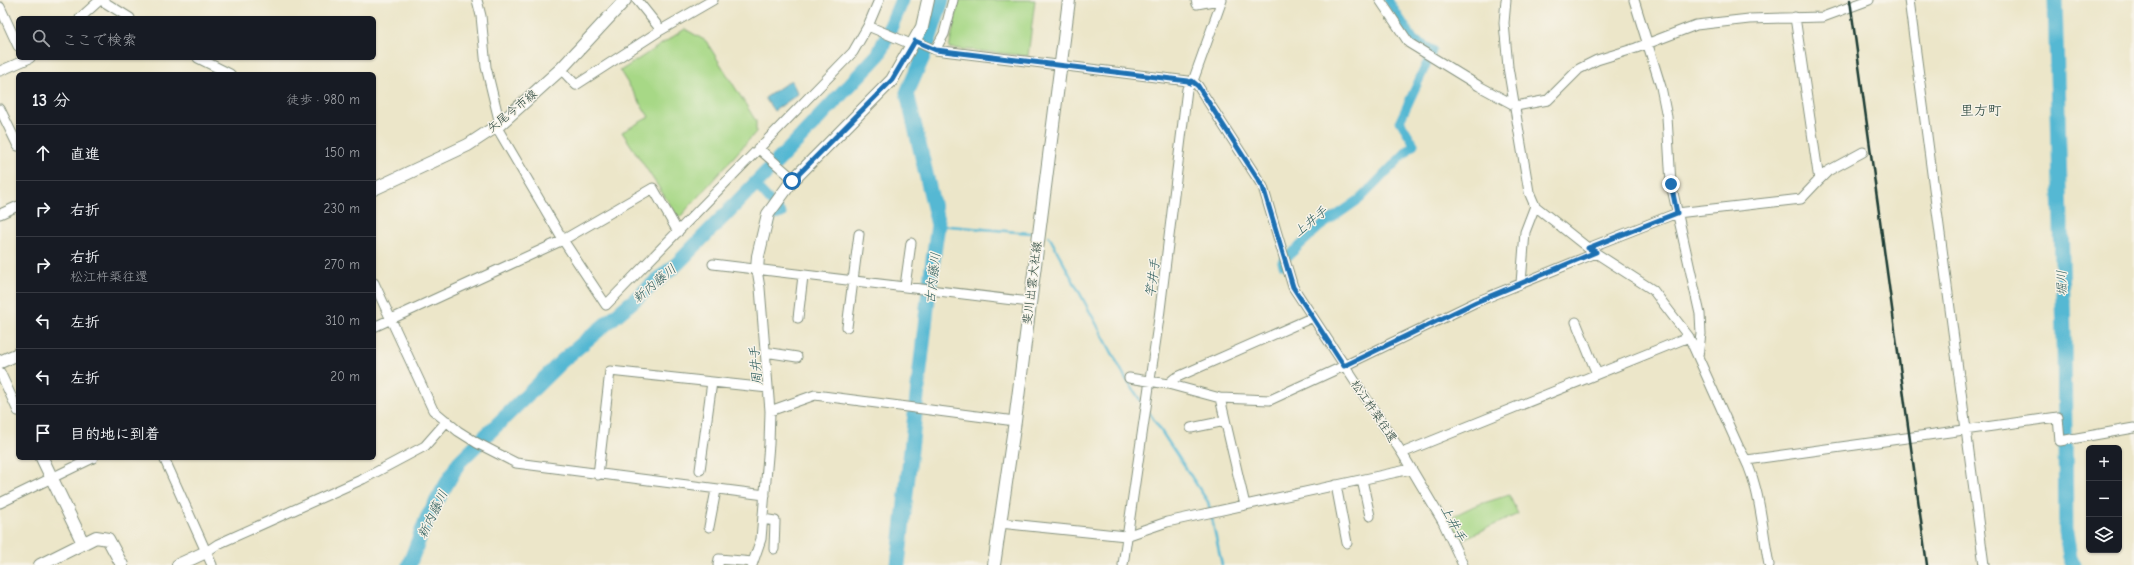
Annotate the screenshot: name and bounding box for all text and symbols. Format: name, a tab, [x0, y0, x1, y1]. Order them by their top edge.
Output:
search box	[16, 16, 376, 60]
icon: search	[30, 27, 52, 49]
text: ここで検索	[62, 31, 137, 49]
street label: 矢尾今市線	[484, 87, 540, 135]
text: 13 分	[32, 91, 70, 110]
text: 徒歩 · 980 m	[286, 92, 360, 107]
district label: 里方町	[1960, 102, 2002, 119]
icon: ahead	[32, 142, 54, 164]
text: 直進	[70, 145, 100, 163]
text: 150 m	[325, 145, 360, 160]
route start	[783, 172, 801, 190]
route end	[1662, 175, 1680, 193]
icon: right	[32, 198, 54, 220]
text: 右折	[70, 201, 100, 219]
text: 230 m	[324, 201, 360, 216]
water label: 上井手	[1290, 203, 1331, 239]
street label: 斐川出雲大社線	[1020, 240, 1044, 326]
text: 右折	[70, 248, 100, 266]
water label: 古内藤川	[922, 251, 943, 305]
icon: right	[32, 254, 54, 276]
text: 270 m	[324, 257, 360, 272]
water label: 竿井手	[1142, 257, 1163, 298]
water label: 新内藤川	[630, 261, 679, 306]
text: 松江杵築往還	[70, 269, 148, 284]
water label: 堀川	[2054, 270, 2069, 296]
icon: left	[32, 310, 54, 332]
text: 左折	[70, 313, 100, 331]
text: 310 m	[325, 313, 360, 328]
water label: 周井手	[746, 345, 765, 386]
icon: left	[32, 366, 54, 388]
text: 左折	[70, 369, 100, 387]
text: 20 m	[330, 369, 360, 384]
street label: 松江杵築往還	[1348, 377, 1400, 445]
icon: arrive	[32, 422, 54, 444]
text: 目的地に到着	[70, 425, 160, 443]
map controls	[2086, 445, 2122, 553]
button: +	[2086, 445, 2122, 481]
button: −	[2086, 481, 2122, 517]
water label: 新内藤川	[414, 488, 451, 541]
water label: 上井手	[1438, 502, 1470, 545]
button: layers	[2086, 517, 2122, 553]

